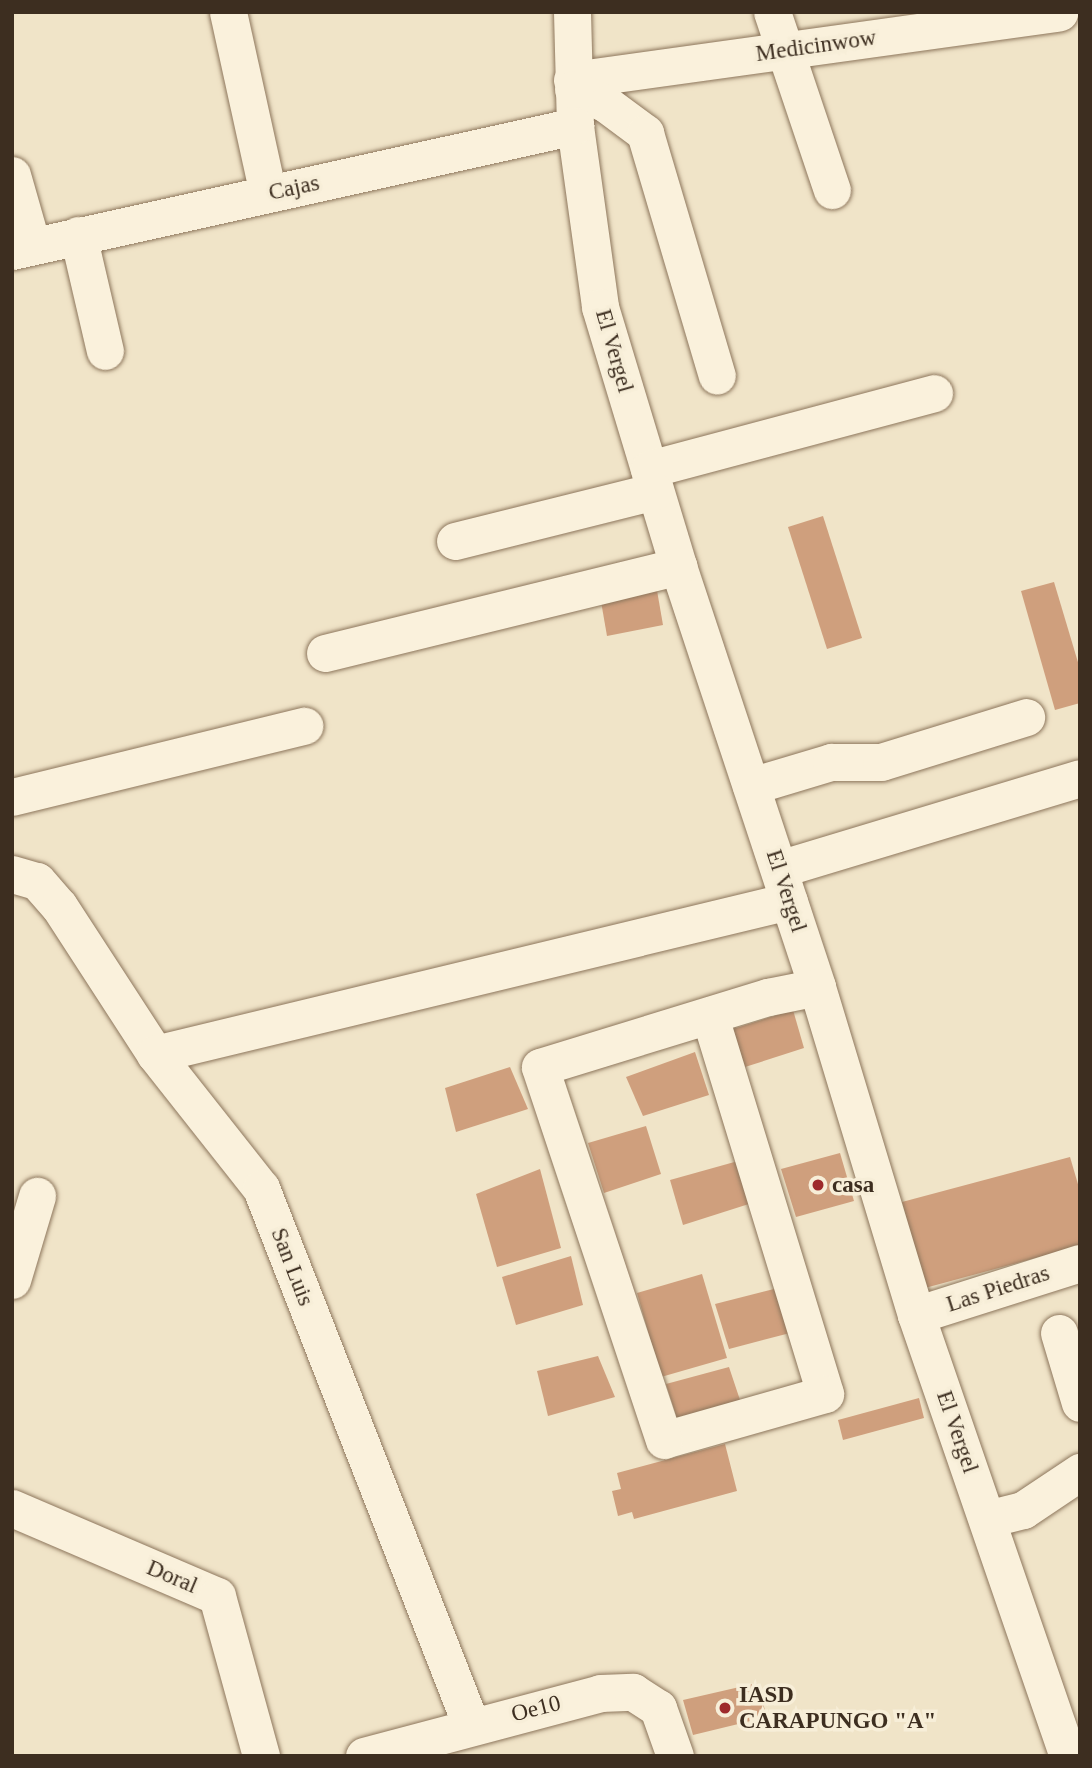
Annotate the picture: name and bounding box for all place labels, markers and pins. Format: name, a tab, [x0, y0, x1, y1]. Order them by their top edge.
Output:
place label: casa	[832, 1171, 874, 1199]
marker: casa	[810, 1177, 826, 1193]
place label: IASD CARAPUNGO "A"	[739, 1681, 936, 1735]
marker: IASD CARAPUNGO "A"	[717, 1700, 733, 1716]

